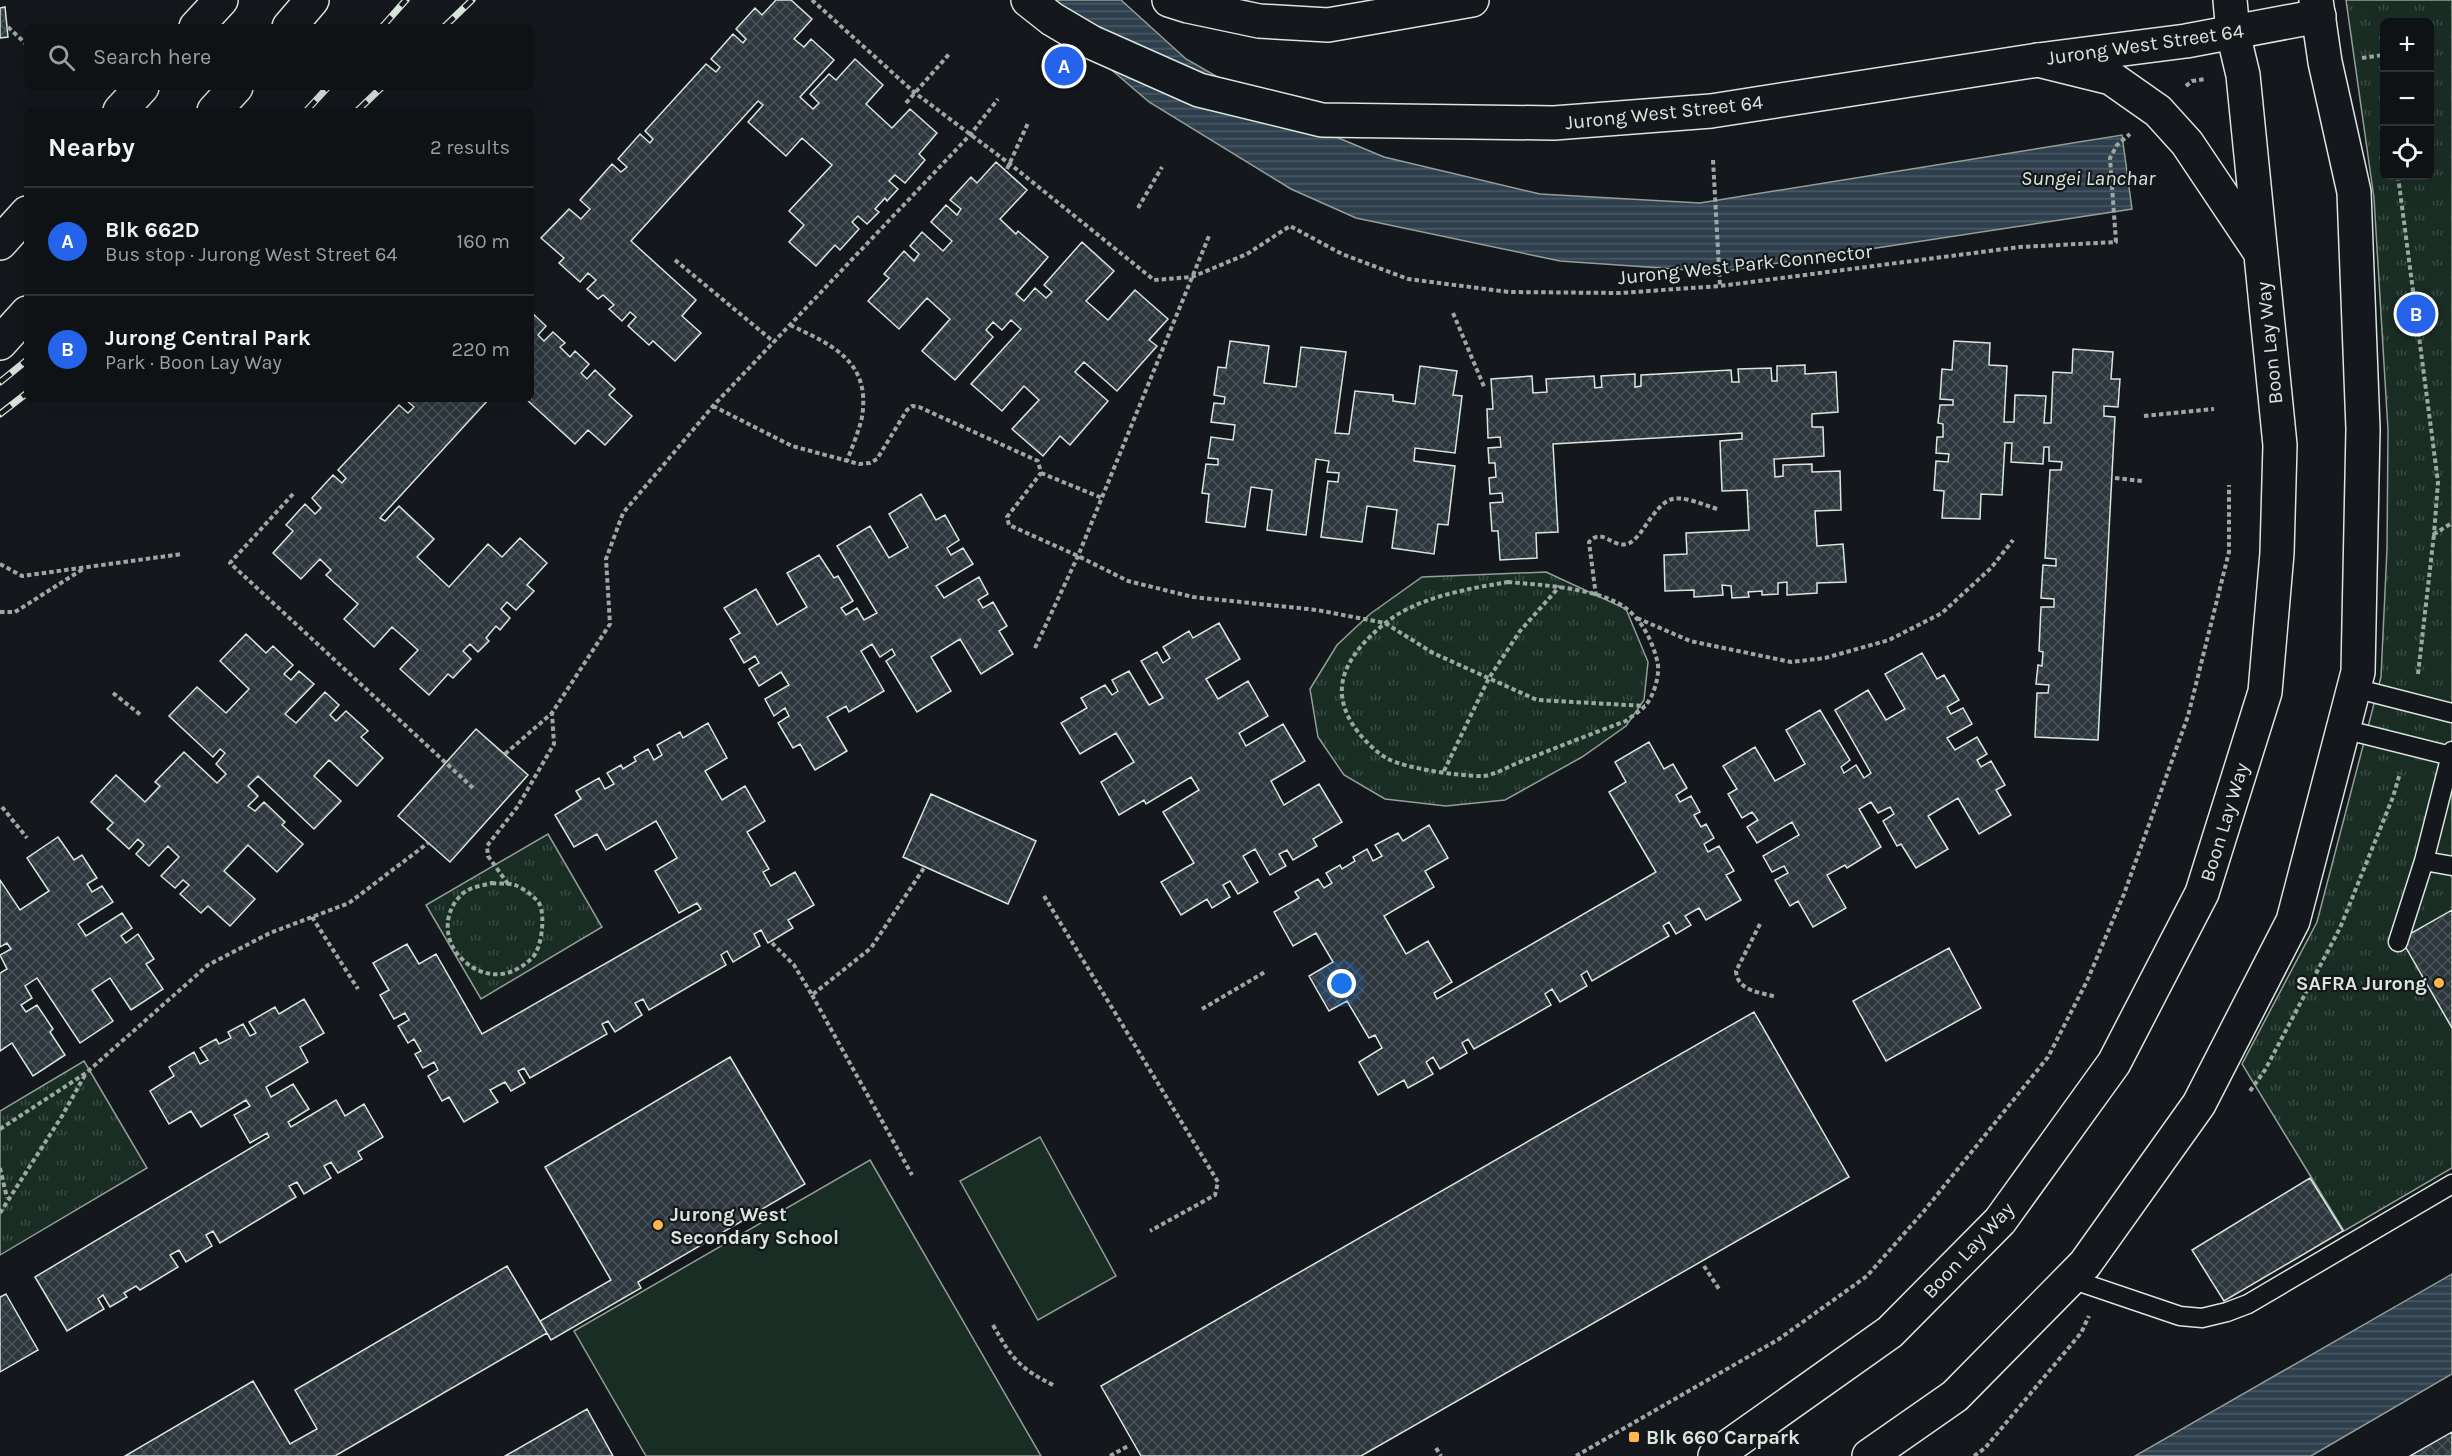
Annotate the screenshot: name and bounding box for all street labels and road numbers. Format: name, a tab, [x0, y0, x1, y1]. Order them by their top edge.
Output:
street label: Jurong West Street 64	[2045, 19, 2245, 70]
street label: Jurong West Street 64	[1564, 91, 1764, 134]
street label: Jurong West Park Connector	[1617, 240, 1874, 289]
street label: Boon Lay Way	[2252, 281, 2287, 405]
street label: Boon Lay Way	[2195, 760, 2253, 884]
street label: Boon Lay Way	[1918, 1197, 2019, 1303]

